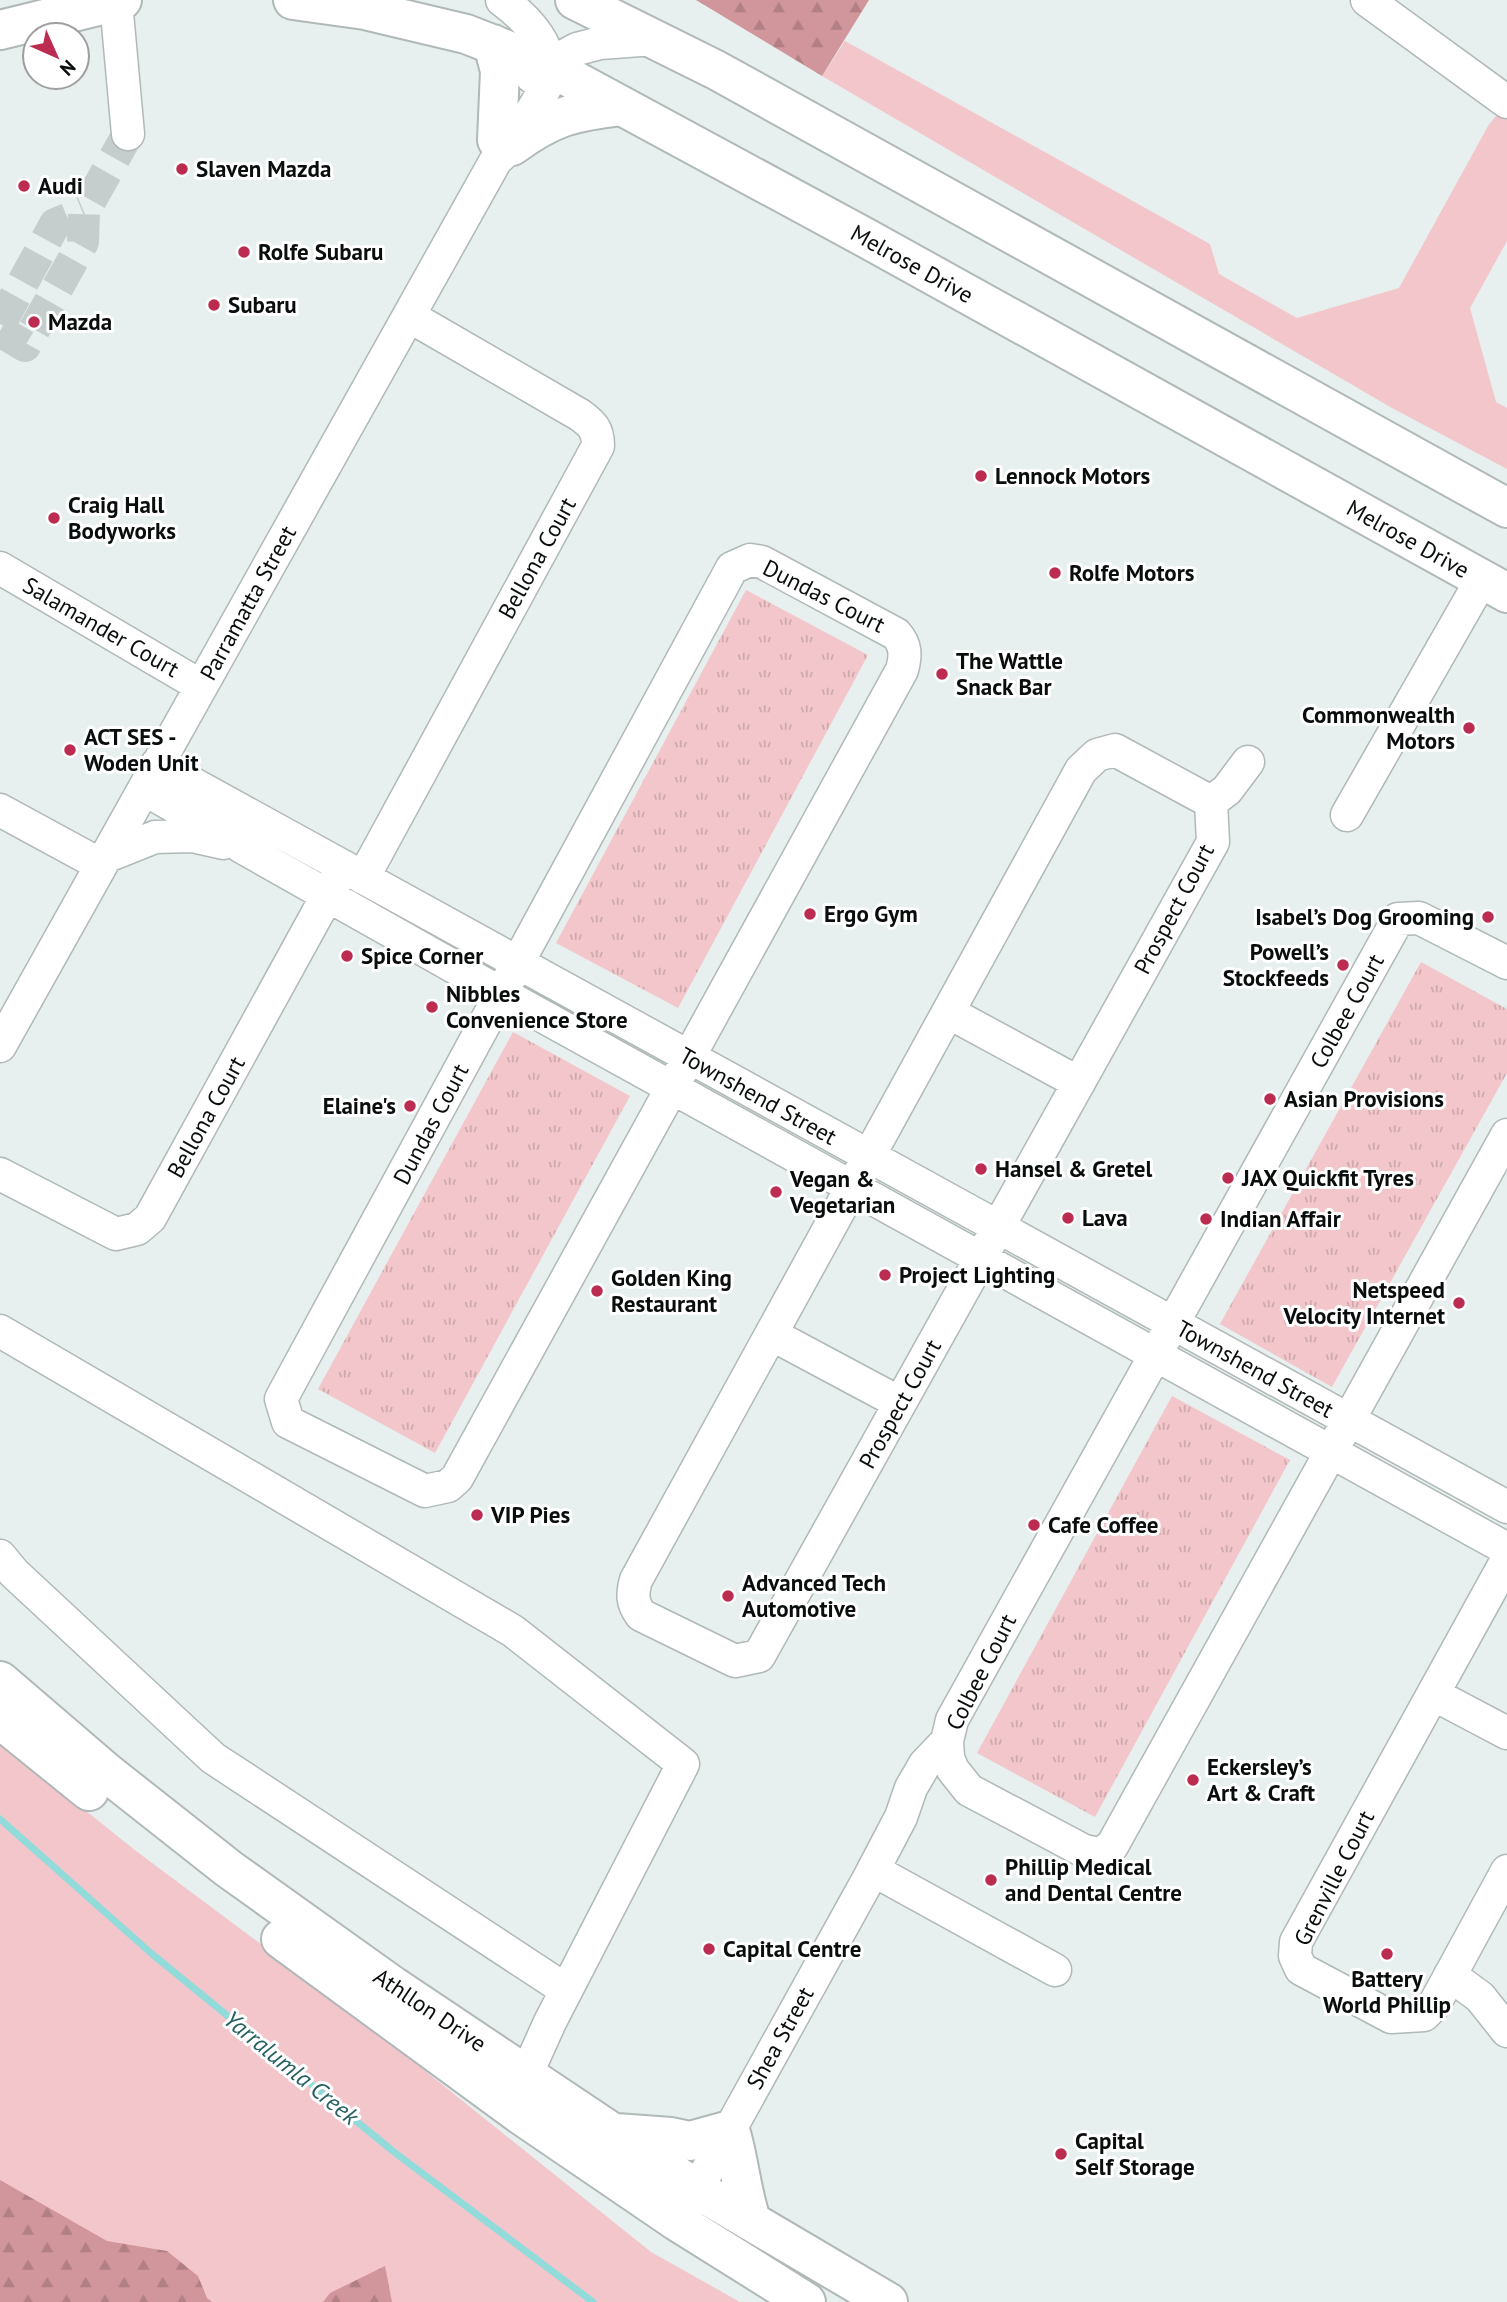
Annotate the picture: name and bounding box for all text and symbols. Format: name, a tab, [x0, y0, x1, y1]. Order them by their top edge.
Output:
north arrow	[21, 21, 91, 91]
text: N	[55, 55, 81, 81]
place label: Slaven Mazda	[196, 154, 331, 183]
marker: Slaven Mazda	[174, 161, 190, 177]
place label: Audi	[38, 171, 83, 200]
marker: Audi	[16, 178, 32, 194]
street label: Melrose Drive	[846, 218, 979, 309]
place label: Rolfe Subaru	[258, 237, 383, 266]
marker: Rolfe Subaru	[236, 244, 252, 260]
place label: Subaru	[228, 290, 297, 319]
marker: Subaru	[206, 297, 222, 313]
place label: Mazda	[48, 307, 112, 336]
marker: Mazda	[26, 314, 42, 330]
place label: Lennock Motors	[995, 461, 1151, 490]
marker: Lennock Motors	[973, 468, 989, 484]
place label: Craig Hall Bodyworks	[68, 490, 176, 545]
street label: Bellona Court	[491, 492, 582, 624]
street label: Melrose Drive	[1342, 493, 1475, 584]
marker: Craig Hall Bodyworks	[46, 510, 62, 526]
street label: Parramatta Street	[193, 520, 302, 685]
street label: Dundas Court	[758, 552, 890, 639]
place label: Rolfe Motors	[1069, 558, 1195, 587]
marker: Rolfe Motors	[1047, 565, 1063, 581]
street label: Salamander Court	[18, 570, 185, 683]
place label: The Wattle Snack Bar	[956, 646, 1063, 701]
marker: The Wattle Snack Bar	[934, 666, 950, 682]
place label: Commonwealth Motors	[1302, 700, 1455, 755]
marker: Commonwealth Motors	[1461, 720, 1477, 736]
place label: ACT SES - Woden Unit	[84, 722, 199, 777]
marker: ACT SES - Woden Unit	[62, 742, 78, 758]
street label: Prospect Court	[1127, 838, 1220, 979]
place label: Ergo Gym	[824, 899, 918, 928]
place label: Isabel’s Dog Grooming	[1255, 902, 1474, 931]
marker: Ergo Gym	[802, 906, 818, 922]
marker: Isabel’s Dog Grooming	[1480, 909, 1496, 925]
place label: Powell’s Stockfeeds	[1223, 937, 1329, 992]
place label: Spice Corner	[361, 941, 484, 970]
marker: Spice Corner	[339, 948, 355, 964]
street label: Colbee Court	[1303, 948, 1390, 1073]
marker: Powell’s Stockfeeds	[1335, 957, 1351, 973]
place label: Nibbles Convenience Store	[446, 979, 628, 1034]
marker: Nibbles Convenience Store	[424, 999, 440, 1015]
street label: Townshend Street	[675, 1040, 842, 1151]
street label: Bellona Court	[160, 1051, 251, 1183]
street label: Dundas Court	[387, 1058, 475, 1189]
place label: Asian Provisions	[1284, 1084, 1444, 1113]
place label: Elaine's	[323, 1091, 396, 1120]
marker: Asian Provisions	[1262, 1091, 1278, 1107]
marker: Elaine's	[402, 1098, 418, 1114]
place label: Hansel & Gretel	[995, 1154, 1152, 1183]
marker: Hansel & Gretel	[973, 1161, 989, 1177]
place label: JAX Quickfit Tyres	[1241, 1163, 1414, 1192]
place label: Vegan & Vegetarian	[789, 1164, 895, 1219]
marker: JAX Quickfit Tyres	[1220, 1170, 1236, 1186]
marker: Vegan & Vegetarian	[768, 1184, 784, 1200]
place label: Lava	[1082, 1203, 1128, 1232]
place label: Indian Affair	[1220, 1204, 1342, 1233]
marker: Lava	[1060, 1210, 1076, 1226]
marker: Indian Affair	[1198, 1211, 1214, 1227]
place label: Project Lighting	[899, 1260, 1055, 1289]
place label: Golden King Restaurant	[611, 1263, 732, 1318]
marker: Project Lighting	[877, 1267, 893, 1283]
place label: Netspeed Velocity Internet	[1282, 1275, 1445, 1330]
marker: Golden King Restaurant	[589, 1283, 605, 1299]
marker: Netspeed Velocity Internet	[1451, 1295, 1467, 1311]
street label: Townshend Street	[1172, 1313, 1339, 1424]
street label: Prospect Court	[852, 1334, 947, 1474]
place label: VIP Pies	[490, 1500, 570, 1529]
marker: VIP Pies	[469, 1507, 485, 1523]
place label: Cafe Coffee	[1048, 1510, 1159, 1539]
marker: Cafe Coffee	[1026, 1517, 1042, 1533]
place label: Advanced Tech Automotive	[742, 1568, 886, 1623]
marker: Advanced Tech Automotive	[720, 1588, 736, 1604]
street label: Colbee Court	[939, 1609, 1022, 1735]
place label: Eckersley’s Art & Craft	[1207, 1752, 1315, 1807]
marker: Eckersley’s Art & Craft	[1185, 1772, 1201, 1788]
street label: Grenville Court	[1287, 1805, 1380, 1950]
place label: Phillip Medical and Dental Centre	[1005, 1852, 1182, 1907]
marker: Phillip Medical and Dental Centre	[983, 1872, 999, 1888]
place label: Capital Centre	[723, 1934, 861, 1963]
marker: Capital Centre	[701, 1941, 717, 1957]
marker: Battery World Phillip	[1379, 1946, 1395, 1962]
street label: Athllon Drive	[368, 1961, 492, 2058]
place label: Battery World Phillip	[1323, 1964, 1451, 2019]
street label: Shea Street	[740, 1981, 820, 2094]
water label: Yarralumla Creek	[218, 2004, 366, 2132]
place label: Capital Self Storage	[1075, 2126, 1195, 2181]
marker: Capital Self Storage	[1053, 2146, 1069, 2162]

